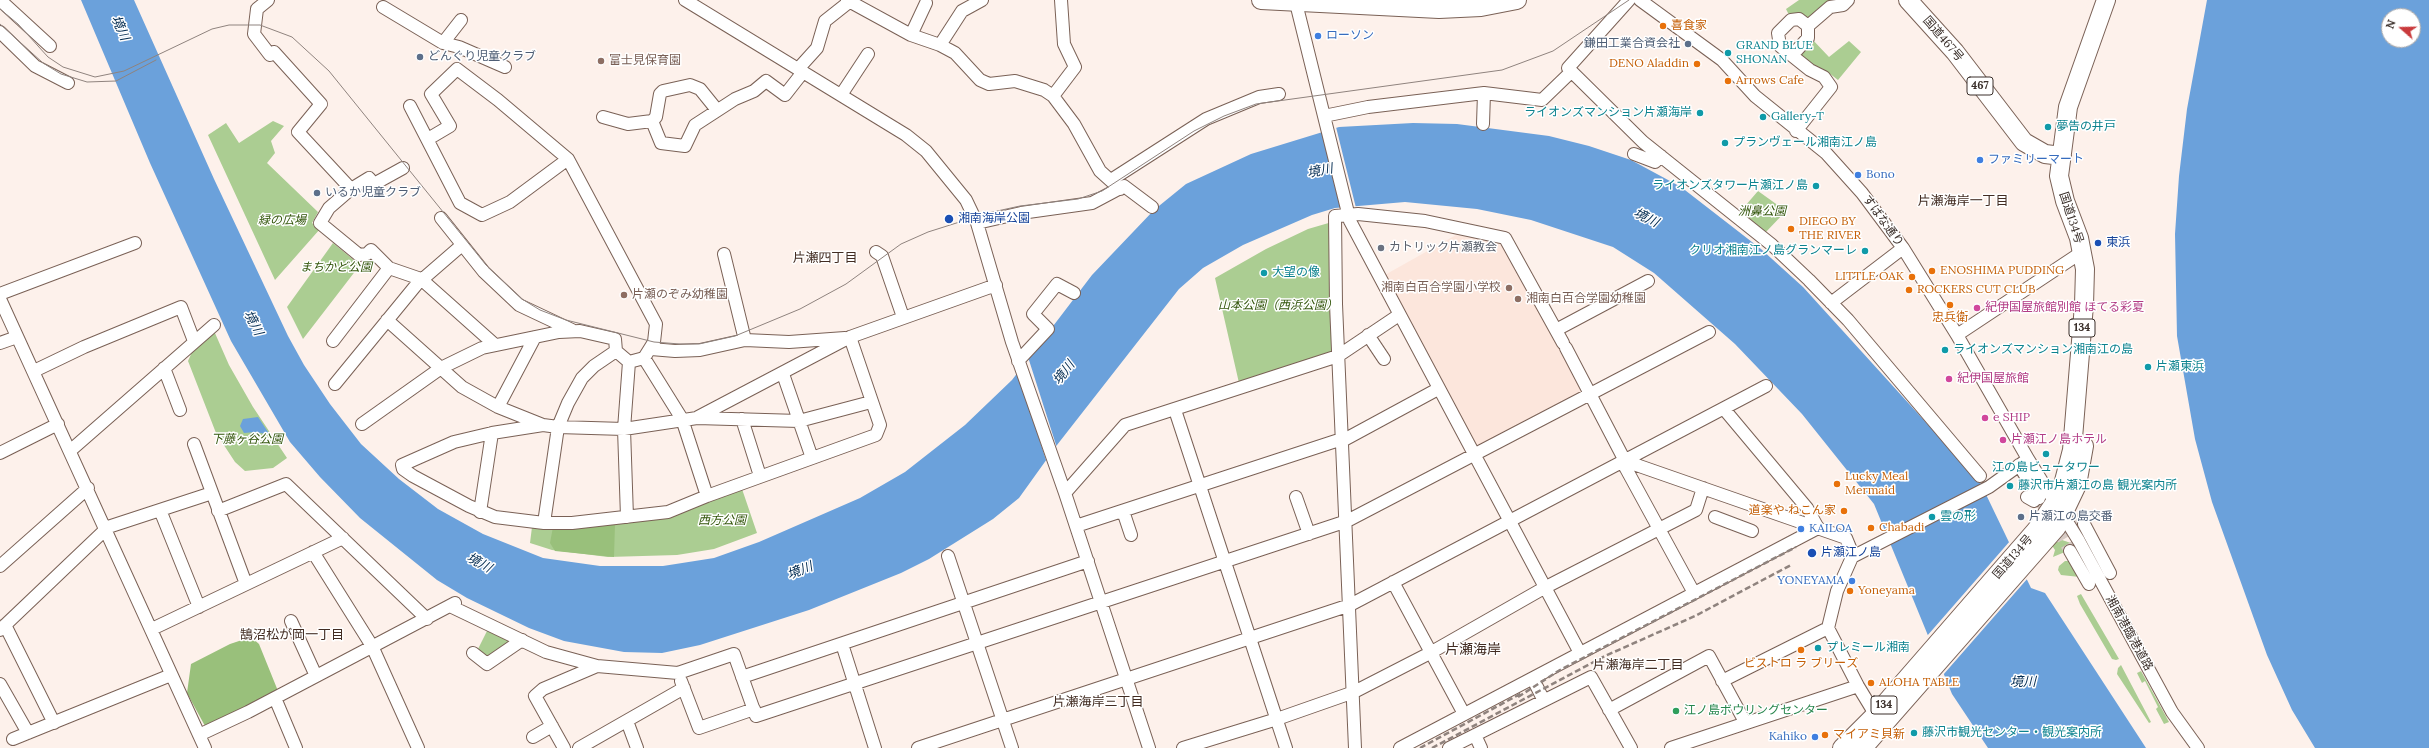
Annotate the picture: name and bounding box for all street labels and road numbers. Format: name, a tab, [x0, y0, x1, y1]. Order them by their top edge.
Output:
street label: 国道467号	[1920, 14, 1966, 64]
road number: 467	[1967, 77, 1993, 95]
street label: 国道134号	[2056, 190, 2086, 246]
street label: すばな通り	[1860, 192, 1906, 250]
road number: 134	[2069, 319, 2095, 337]
street label: 国道134号	[1990, 532, 2036, 582]
street label: 湘南港臨港道路	[2102, 593, 2156, 673]
road number: 134	[1871, 696, 1897, 714]

